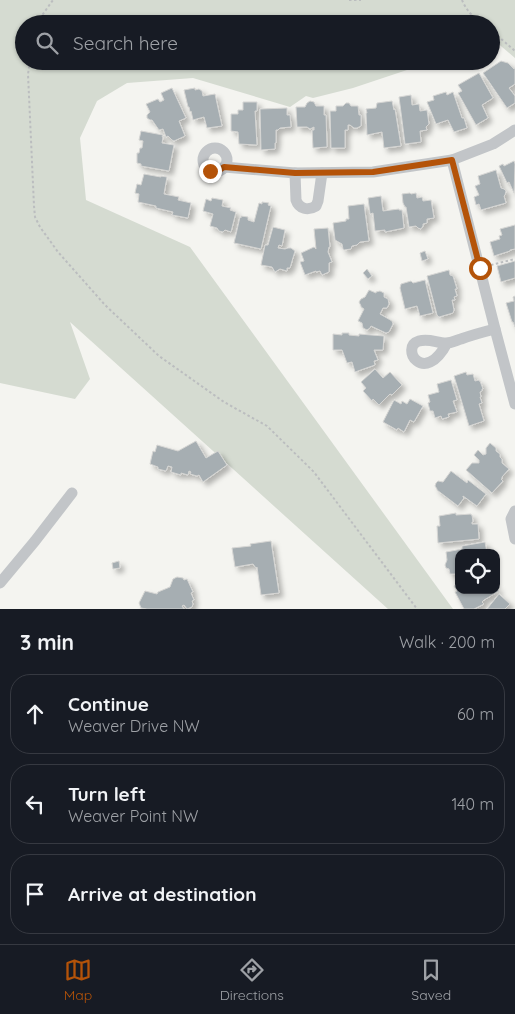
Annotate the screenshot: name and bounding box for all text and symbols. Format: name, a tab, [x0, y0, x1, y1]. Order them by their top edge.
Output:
search box	[15, 15, 500, 70]
icon: search	[33, 29, 61, 57]
text: Search here	[73, 31, 178, 55]
route end	[199, 160, 222, 183]
route start	[469, 257, 492, 280]
map controls	[455, 549, 500, 594]
button: locate	[455, 549, 500, 594]
text: 3 min	[20, 629, 74, 655]
text: Walk · 200 m	[399, 632, 495, 652]
text: Continue	[68, 692, 149, 716]
icon: ahead	[21, 700, 49, 728]
text: 60 m	[457, 704, 494, 724]
text: Weaver Drive NW	[68, 716, 200, 736]
text: Turn left	[68, 782, 146, 806]
icon: left	[21, 790, 49, 818]
text: 140 m	[451, 794, 494, 814]
text: Weaver Point NW	[68, 806, 198, 826]
icon: arrive	[21, 880, 49, 908]
text: Arrive at destination	[68, 882, 257, 906]
tab: Map	[64, 956, 92, 1004]
tab: Directions	[220, 956, 284, 1004]
tab: Saved	[411, 956, 451, 1004]

